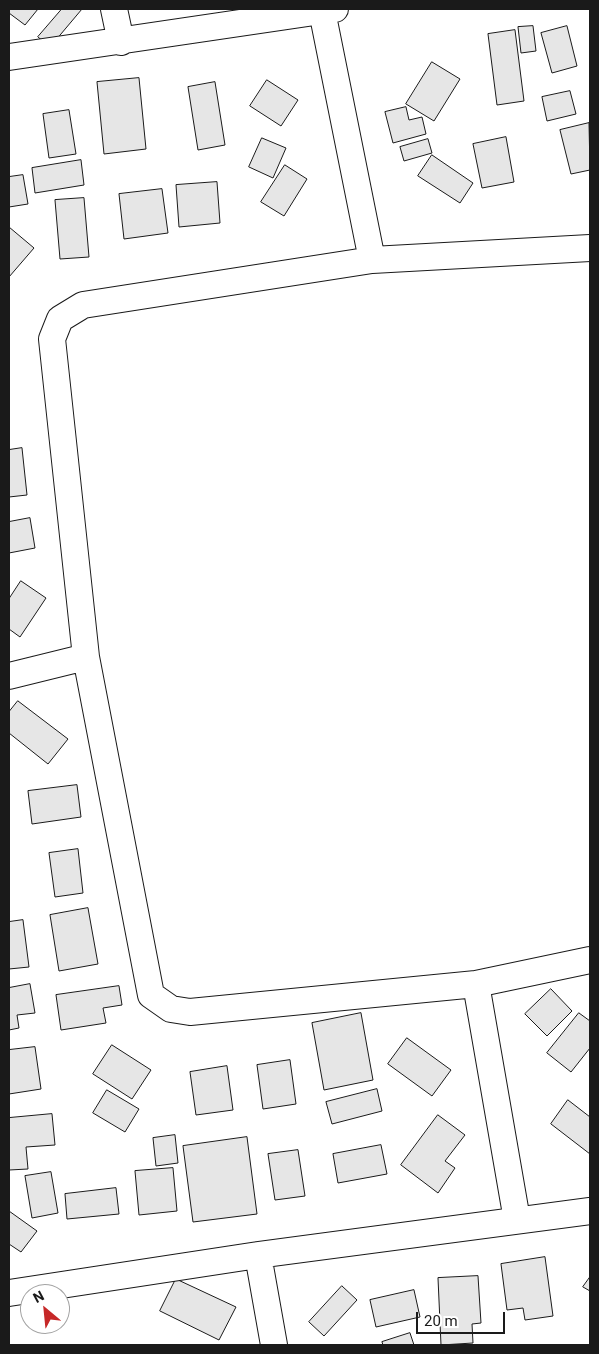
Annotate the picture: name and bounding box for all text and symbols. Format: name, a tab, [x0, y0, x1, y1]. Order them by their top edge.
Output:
north arrow	[20, 1284, 70, 1334]
text: N	[30, 1287, 47, 1306]
scale bar	[419, 1302, 508, 1334]
text: 20 m	[424, 1312, 458, 1330]

